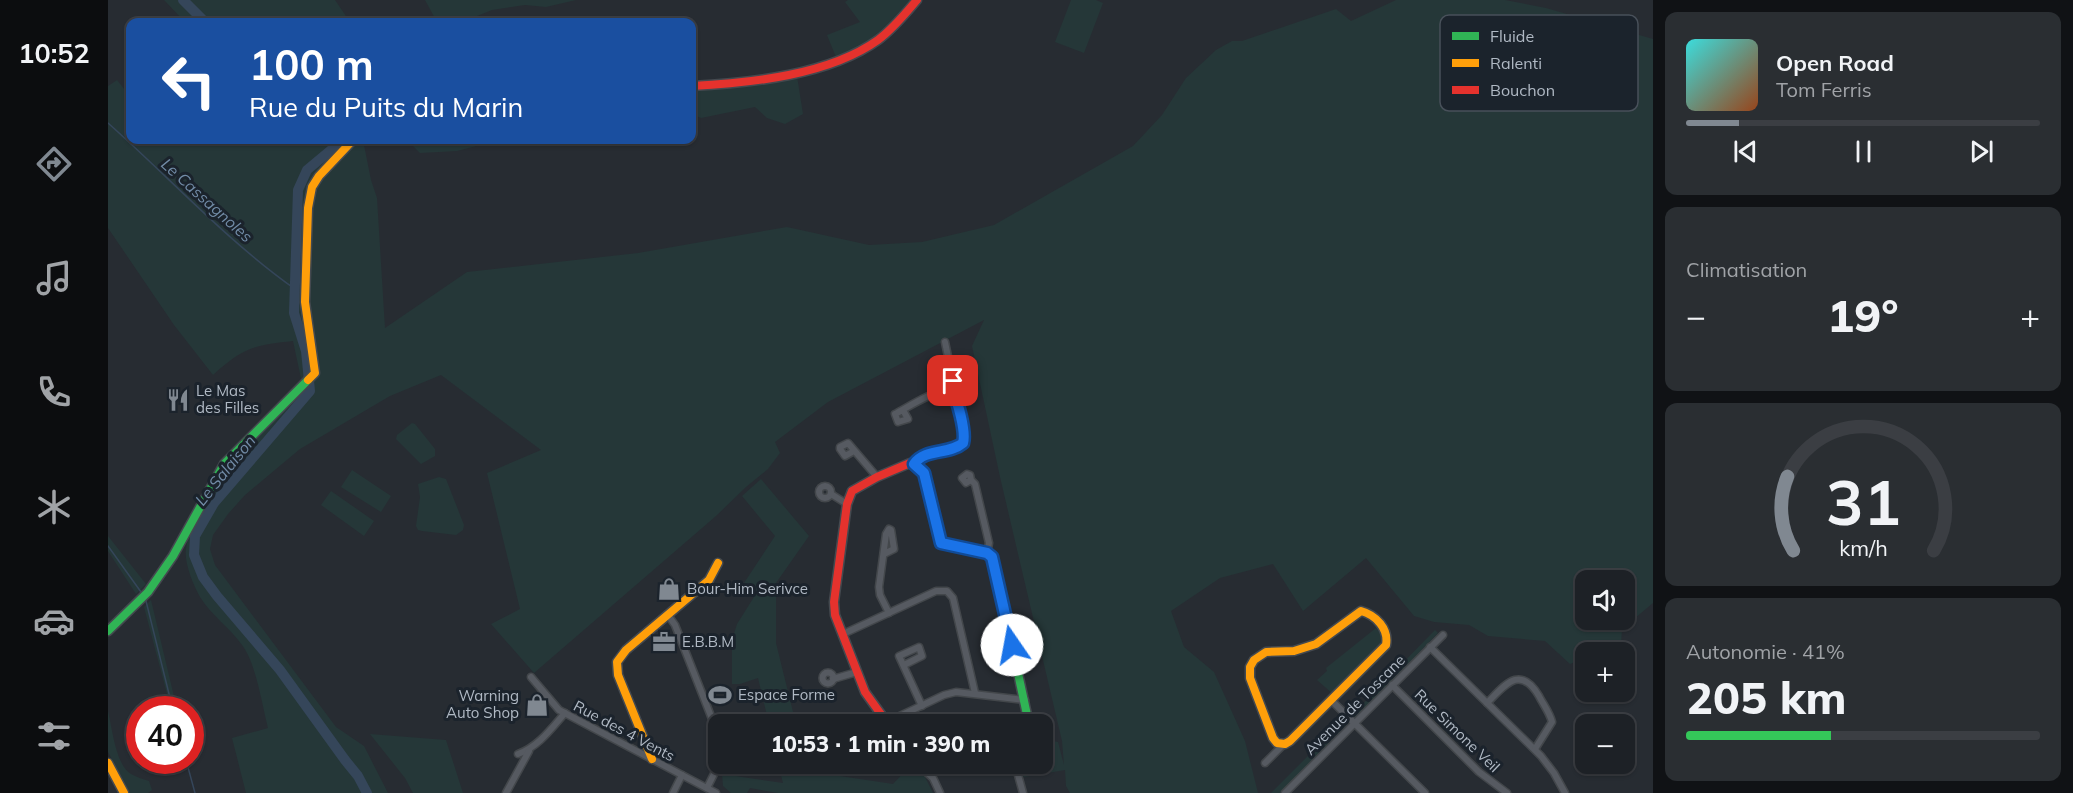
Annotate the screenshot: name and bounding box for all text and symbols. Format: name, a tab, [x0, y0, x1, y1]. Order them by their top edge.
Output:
legend	[1440, 15, 1638, 111]
text: Fluide	[1490, 26, 1534, 46]
text: 10:52	[18, 36, 90, 70]
text: 100 m	[249, 38, 374, 91]
icon: left	[150, 42, 228, 120]
text: Open Road	[1776, 49, 1894, 77]
text: Ralenti	[1490, 53, 1542, 73]
text: Tom Ferris	[1776, 77, 1872, 102]
text: Bouchon	[1490, 80, 1555, 100]
text: Rue du Puits du Marin	[249, 90, 523, 124]
icon: previous	[1729, 135, 1762, 168]
icon: pause	[1847, 135, 1880, 168]
icon: next	[1965, 135, 1998, 168]
icon: directions	[33, 143, 75, 185]
water label: Le Cassagnoles	[157, 154, 257, 246]
icon: music	[33, 257, 75, 299]
text: Climatisation	[1686, 257, 1807, 282]
text: 19°	[1827, 287, 1899, 343]
text: −	[1686, 295, 1706, 336]
text: +	[2020, 295, 2040, 336]
pin	[927, 355, 978, 406]
icon: arrive	[936, 364, 969, 397]
icon: phone	[33, 371, 75, 413]
place label: Le Mas des Filles	[196, 381, 259, 417]
restaurant icon: Le Mas des Filles	[165, 387, 191, 413]
water label: Le Salaison	[191, 431, 259, 509]
text: 31	[1826, 462, 1900, 541]
icon: climate	[33, 486, 75, 528]
text: km/h	[1839, 535, 1887, 562]
map controls	[1575, 570, 1635, 774]
button: sound	[1575, 570, 1635, 630]
shop icon: Bour-Him Serivce	[656, 576, 682, 602]
place label: Bour-Him Serivce	[687, 579, 808, 598]
icon: car	[33, 600, 75, 642]
position arrow	[980, 613, 1044, 677]
office icon: E.B.B.M	[651, 629, 677, 655]
place label: E.B.B.M	[682, 632, 734, 651]
text: Autonomie · 41%	[1686, 639, 1845, 664]
button: +	[1575, 642, 1635, 702]
street label: Avenue de Toscane	[1300, 650, 1409, 759]
text: 205 km	[1686, 669, 1847, 725]
sports icon: Espace Forme	[707, 682, 733, 708]
place label: Espace Forme	[738, 685, 835, 704]
street label: Rue Simone Veil	[1411, 685, 1504, 776]
place label: Warning Auto Shop	[446, 686, 519, 722]
shop icon: Warning Auto Shop	[524, 692, 550, 718]
speed limit sign: 40	[126, 696, 204, 774]
street label: Rue des 4 Vents	[570, 696, 678, 765]
button: −	[1575, 714, 1635, 774]
icon: filters	[33, 715, 75, 757]
text: 10:53 · 1 min · 390 m	[771, 730, 990, 758]

